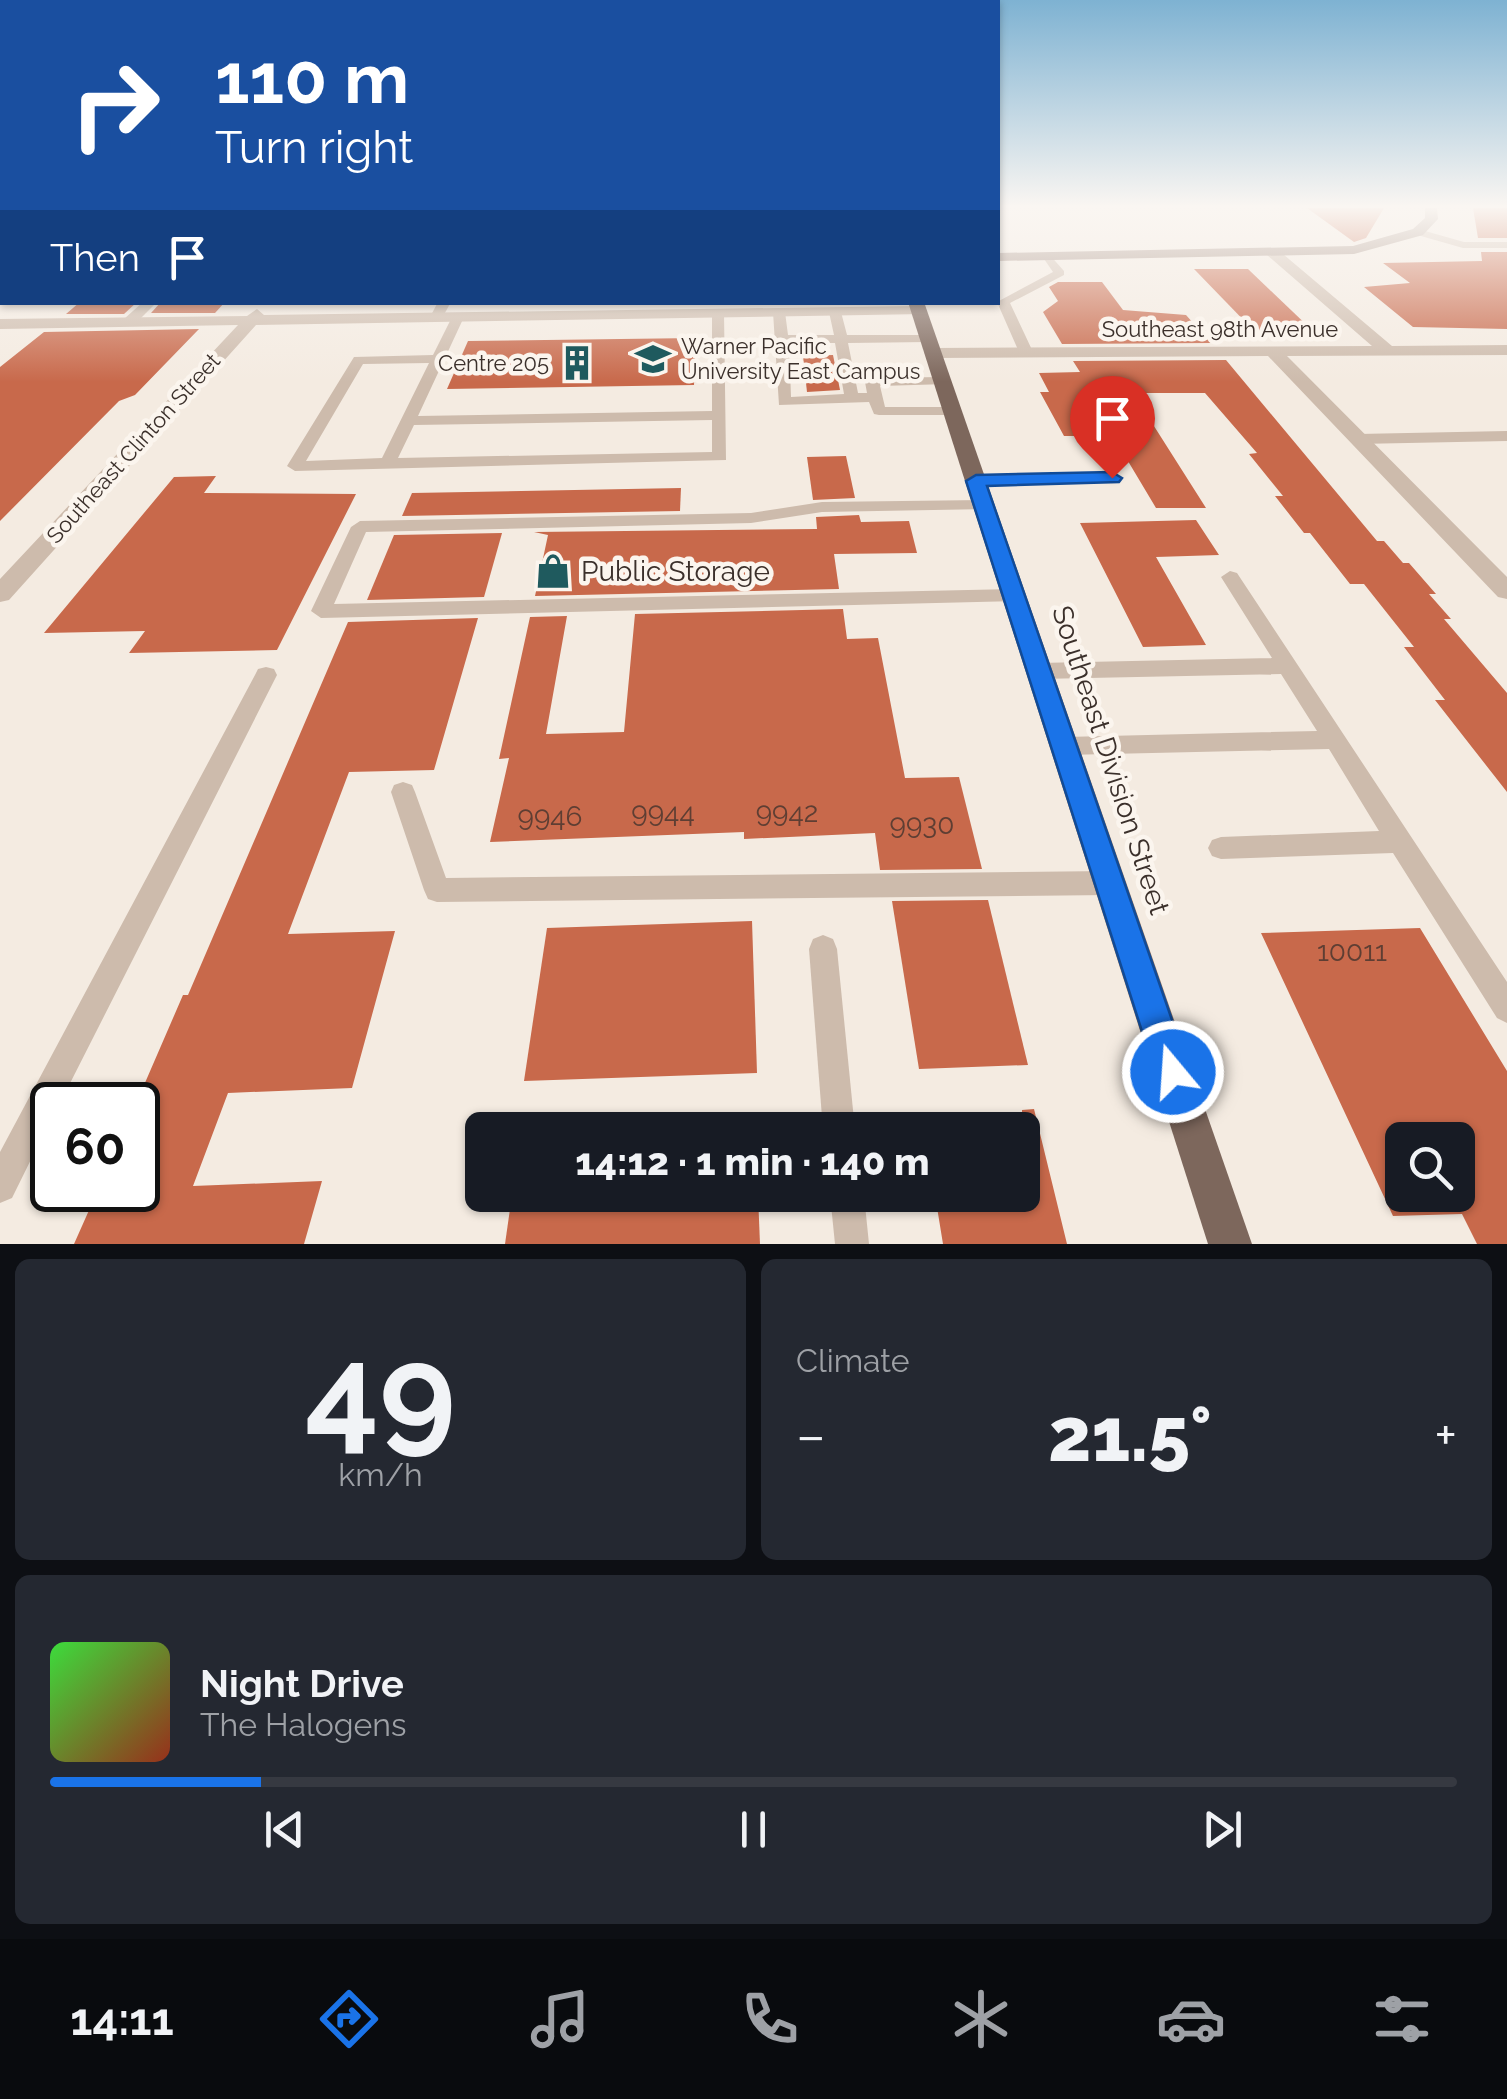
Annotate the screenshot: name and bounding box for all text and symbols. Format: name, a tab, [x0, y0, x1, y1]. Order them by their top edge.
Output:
text: 110 m	[215, 37, 409, 119]
icon: right	[50, 40, 180, 170]
text: Turn right	[215, 121, 413, 174]
icon: arrive	[160, 230, 215, 285]
text: Then	[50, 235, 140, 280]
street label: Southeast 98th Avenue	[1102, 316, 1338, 342]
place label: Warner Pacific University East Campus	[681, 333, 920, 384]
school or university icon: Warner Pacific University East Campus	[634, 340, 672, 378]
building icon: Centre 205	[558, 344, 596, 382]
street label: Southeast Clinton Street	[41, 347, 226, 548]
place label: Centre 205	[438, 350, 549, 376]
pin	[1070, 376, 1155, 479]
icon: arrive	[1085, 391, 1140, 446]
shop icon: Public Storage	[534, 552, 572, 590]
place label: Public Storage	[581, 555, 770, 588]
street label: Southeast Division Street	[1045, 602, 1176, 919]
house number: 9944	[631, 796, 695, 829]
house number: 9942	[756, 796, 818, 829]
house number: 9946	[518, 800, 583, 833]
house number: 9930	[890, 808, 954, 841]
house number: 10011	[1317, 935, 1387, 968]
position arrow	[1121, 1020, 1225, 1124]
speed limit sign: 60	[30, 1082, 160, 1212]
map controls	[1385, 1122, 1475, 1212]
button: search	[1385, 1122, 1475, 1212]
text: 14:12 · 1 min · 140 m	[575, 1139, 930, 1184]
text: 49	[305, 1315, 456, 1467]
text: Climate	[796, 1342, 910, 1379]
text: 21.5°	[1048, 1390, 1212, 1479]
text: −	[796, 1403, 826, 1468]
text: +	[1434, 1403, 1457, 1468]
text: km/h	[338, 1456, 423, 1493]
text: Night Drive	[200, 1661, 404, 1706]
text: The Halogens	[200, 1706, 406, 1743]
icon: previous	[257, 1802, 312, 1857]
icon: pause	[726, 1802, 781, 1857]
icon: next	[1195, 1802, 1250, 1857]
icon: directions	[314, 1984, 384, 2054]
icon: music	[525, 1984, 595, 2054]
icon: phone	[735, 1984, 805, 2054]
icon: climate	[946, 1984, 1016, 2054]
icon: car	[1156, 1984, 1226, 2054]
icon: filters	[1367, 1984, 1437, 2054]
text: 14:11	[70, 1993, 174, 2046]

